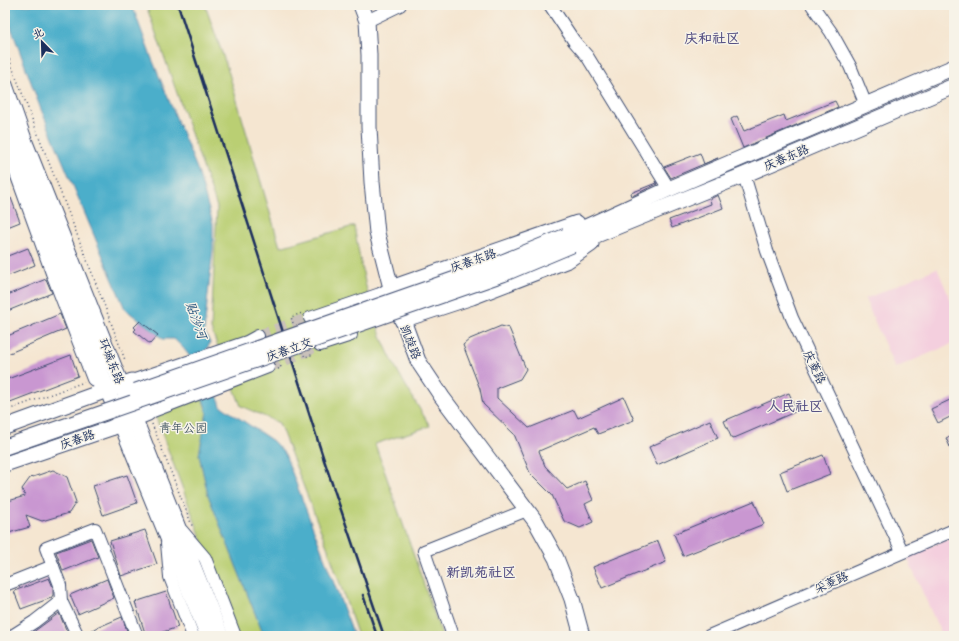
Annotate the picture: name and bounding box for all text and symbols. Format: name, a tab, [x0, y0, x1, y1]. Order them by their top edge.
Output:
north arrow	[22, 22, 62, 62]
text: 北	[30, 24, 46, 41]
district label: 庆和社区	[684, 28, 740, 47]
street label: 庆春东路	[761, 140, 811, 174]
street label: 庆春东路	[448, 244, 498, 276]
water label: 贴沙河	[182, 299, 213, 343]
street label: 凯旋路	[396, 322, 426, 362]
street label: 庆春立交	[264, 333, 314, 365]
street label: 环城东路	[95, 336, 129, 386]
street label: 庆菱路	[800, 347, 830, 387]
district label: 人民社区	[767, 396, 823, 415]
park label: 青年公园	[159, 419, 207, 436]
street label: 庆春路	[57, 425, 97, 453]
district label: 新凯苑社区	[446, 562, 516, 581]
street label: 采菱路	[811, 567, 851, 597]

